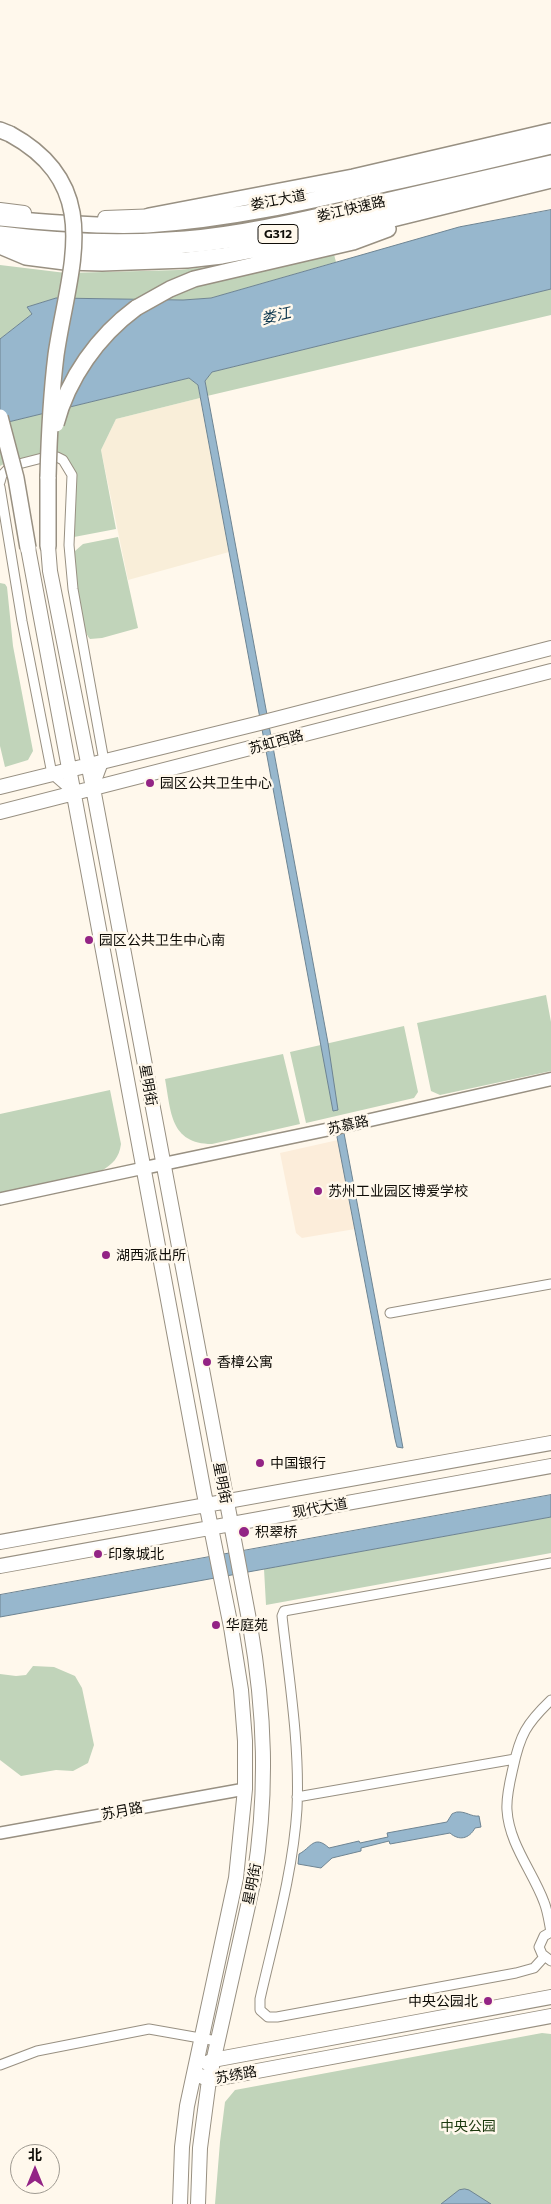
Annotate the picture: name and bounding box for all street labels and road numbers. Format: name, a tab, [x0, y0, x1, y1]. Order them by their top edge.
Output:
street label: 娄江大道	[249, 186, 307, 214]
street label: 娄江快速路	[315, 193, 387, 225]
road number: G312	[258, 224, 298, 243]
street label: 苏虹西路	[247, 727, 305, 757]
street label: 星明街	[136, 1063, 160, 1107]
street label: 苏慕路	[326, 1112, 370, 1138]
street label: 星明街	[210, 1461, 234, 1505]
street label: 现代大道	[291, 1495, 349, 1521]
street label: 苏月路	[100, 1799, 144, 1823]
street label: 星明街	[240, 1862, 264, 1906]
street label: 苏绣路	[214, 2063, 258, 2087]

